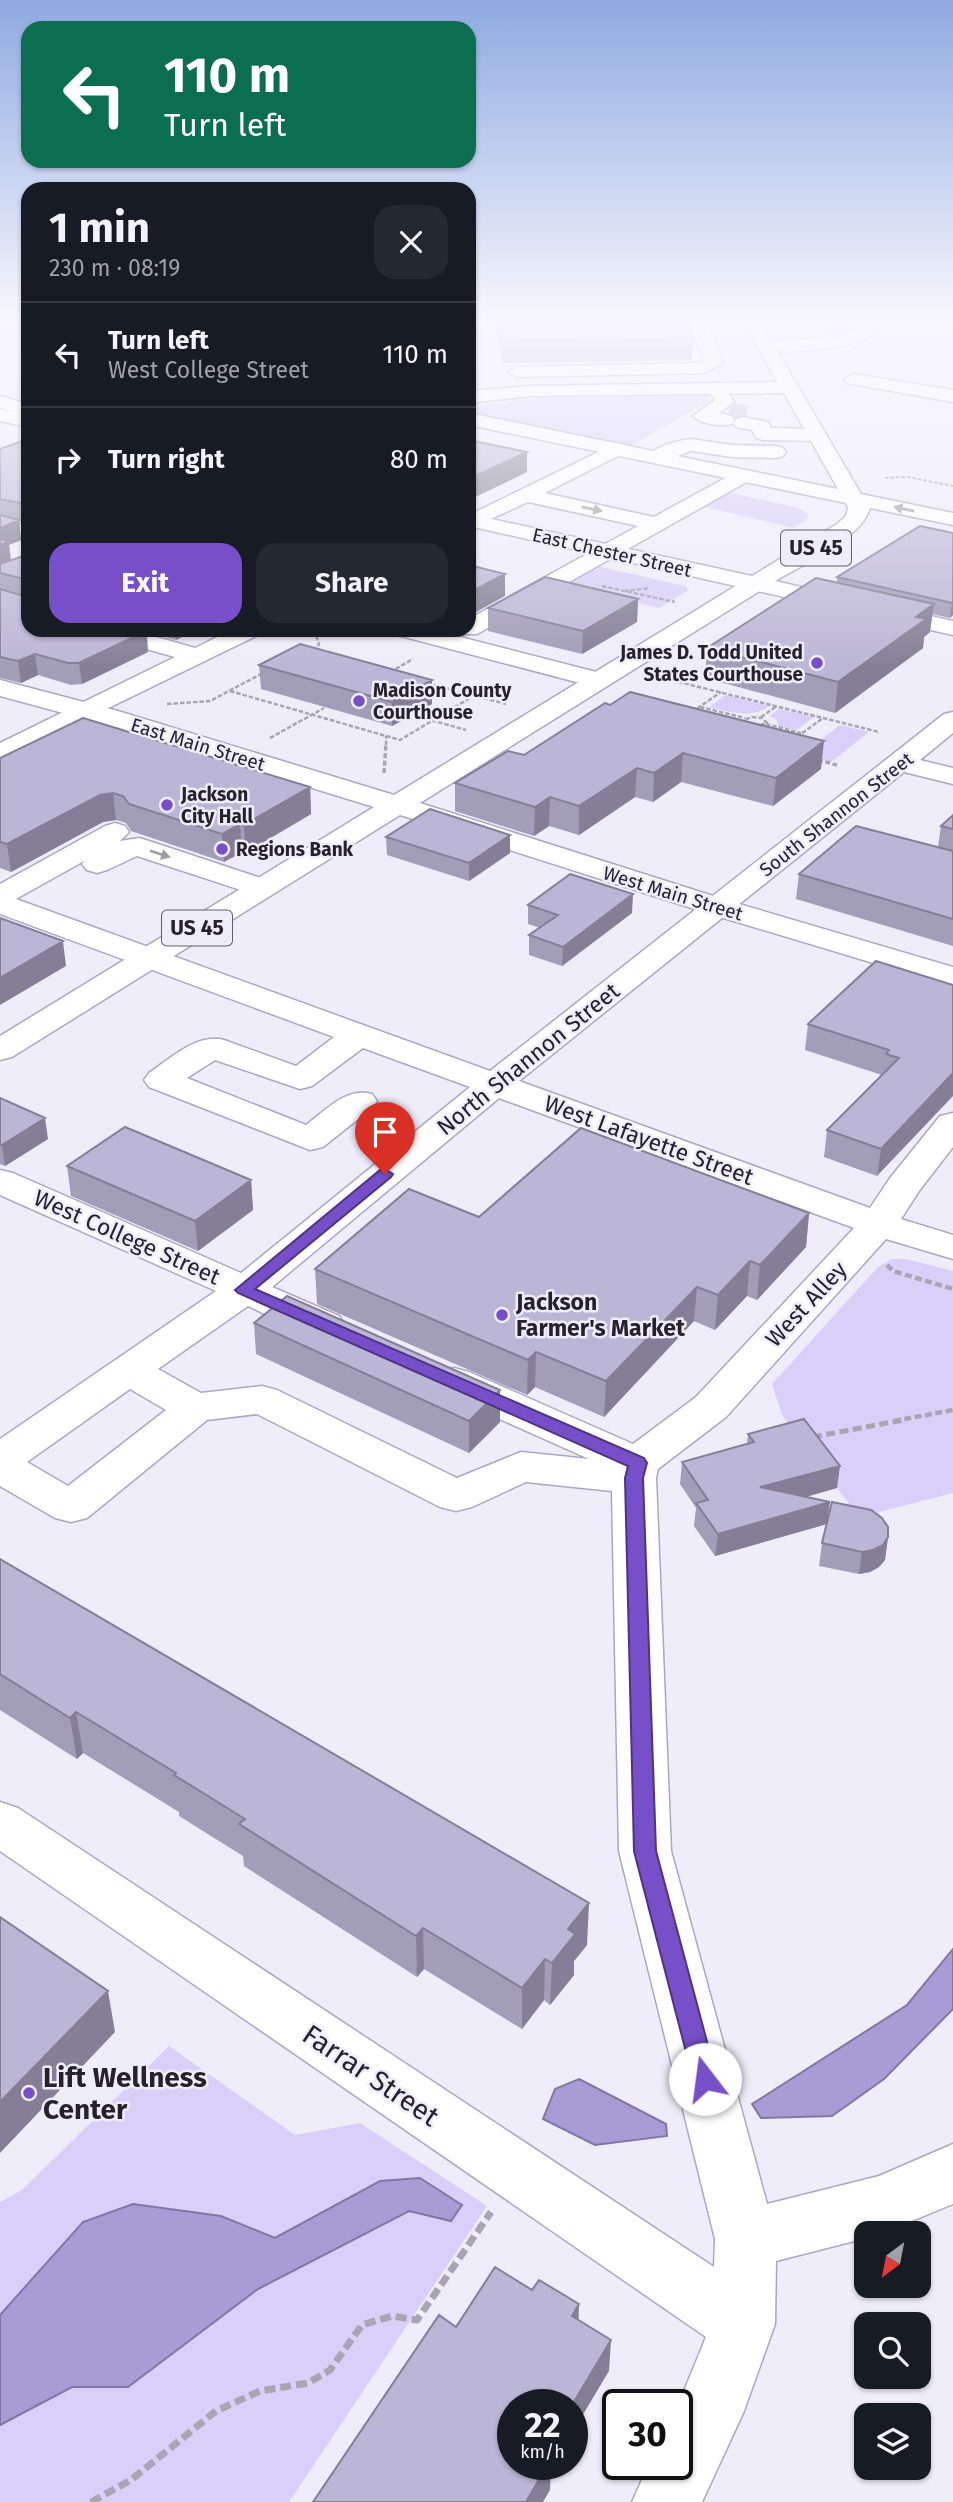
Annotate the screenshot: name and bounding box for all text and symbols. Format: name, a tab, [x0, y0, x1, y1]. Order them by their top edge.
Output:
text: 110 m	[164, 46, 290, 105]
icon: left	[49, 49, 140, 140]
text: Turn left	[164, 106, 286, 144]
text: 1 min	[49, 203, 150, 253]
button: close	[374, 205, 448, 279]
text: 230 m · 08:19	[49, 254, 180, 282]
text: Turn left	[108, 325, 209, 356]
icon: left	[49, 336, 87, 374]
text: 110 m	[382, 339, 448, 370]
text: West College Street	[108, 356, 309, 384]
icon: right	[49, 441, 87, 479]
text: Turn right	[108, 444, 225, 475]
text: 80 m	[390, 444, 448, 475]
one-way arrow	[893, 503, 915, 514]
one-way arrow	[581, 504, 603, 515]
street label: East Chester Street	[530, 523, 694, 582]
road number: US 45	[781, 530, 851, 566]
button: Exit	[49, 543, 242, 623]
button: Share	[256, 543, 448, 623]
place label: James D. Todd United States Courthouse	[619, 641, 803, 686]
marker: James D. Todd United States Courthouse	[809, 655, 825, 671]
place label: Madison County Courthouse	[373, 679, 512, 724]
marker: Madison County Courthouse	[351, 693, 367, 709]
street label: East Main Street	[128, 713, 268, 776]
street label: South Shannon Street	[755, 747, 918, 881]
place label: Jackson City Hall	[180, 783, 253, 828]
marker: Jackson City Hall	[159, 797, 175, 813]
place label: Regions Bank	[236, 838, 354, 861]
marker: Regions Bank	[214, 841, 230, 857]
one-way arrow	[150, 849, 171, 859]
street label: West Main Street	[600, 861, 746, 926]
road number: US 45	[162, 911, 232, 946]
street label: North Shannon Street	[431, 976, 625, 1141]
street label: West Lafayette Street	[541, 1089, 758, 1191]
pin	[355, 1102, 415, 1174]
icon: arrive	[366, 1113, 404, 1151]
street label: West College Street	[30, 1183, 225, 1291]
street label: West Alley	[759, 1255, 853, 1353]
place label: Jackson Farmer's Market	[515, 1288, 686, 1342]
marker: Jackson Farmer's Market	[494, 1307, 510, 1323]
street label: Farrar Street	[296, 2018, 446, 2134]
position arrow	[668, 2042, 742, 2116]
place label: Lift Wellness Center	[43, 2061, 207, 2126]
marker: Lift Wellness Center	[21, 2085, 37, 2101]
north arrow	[854, 2221, 931, 2298]
map controls	[854, 2221, 931, 2480]
button: search	[854, 2312, 931, 2389]
speed limit sign: 30	[602, 2389, 693, 2480]
button: layers	[854, 2403, 931, 2480]
text: 22	[524, 2404, 561, 2446]
text: km/h	[520, 2441, 565, 2463]

